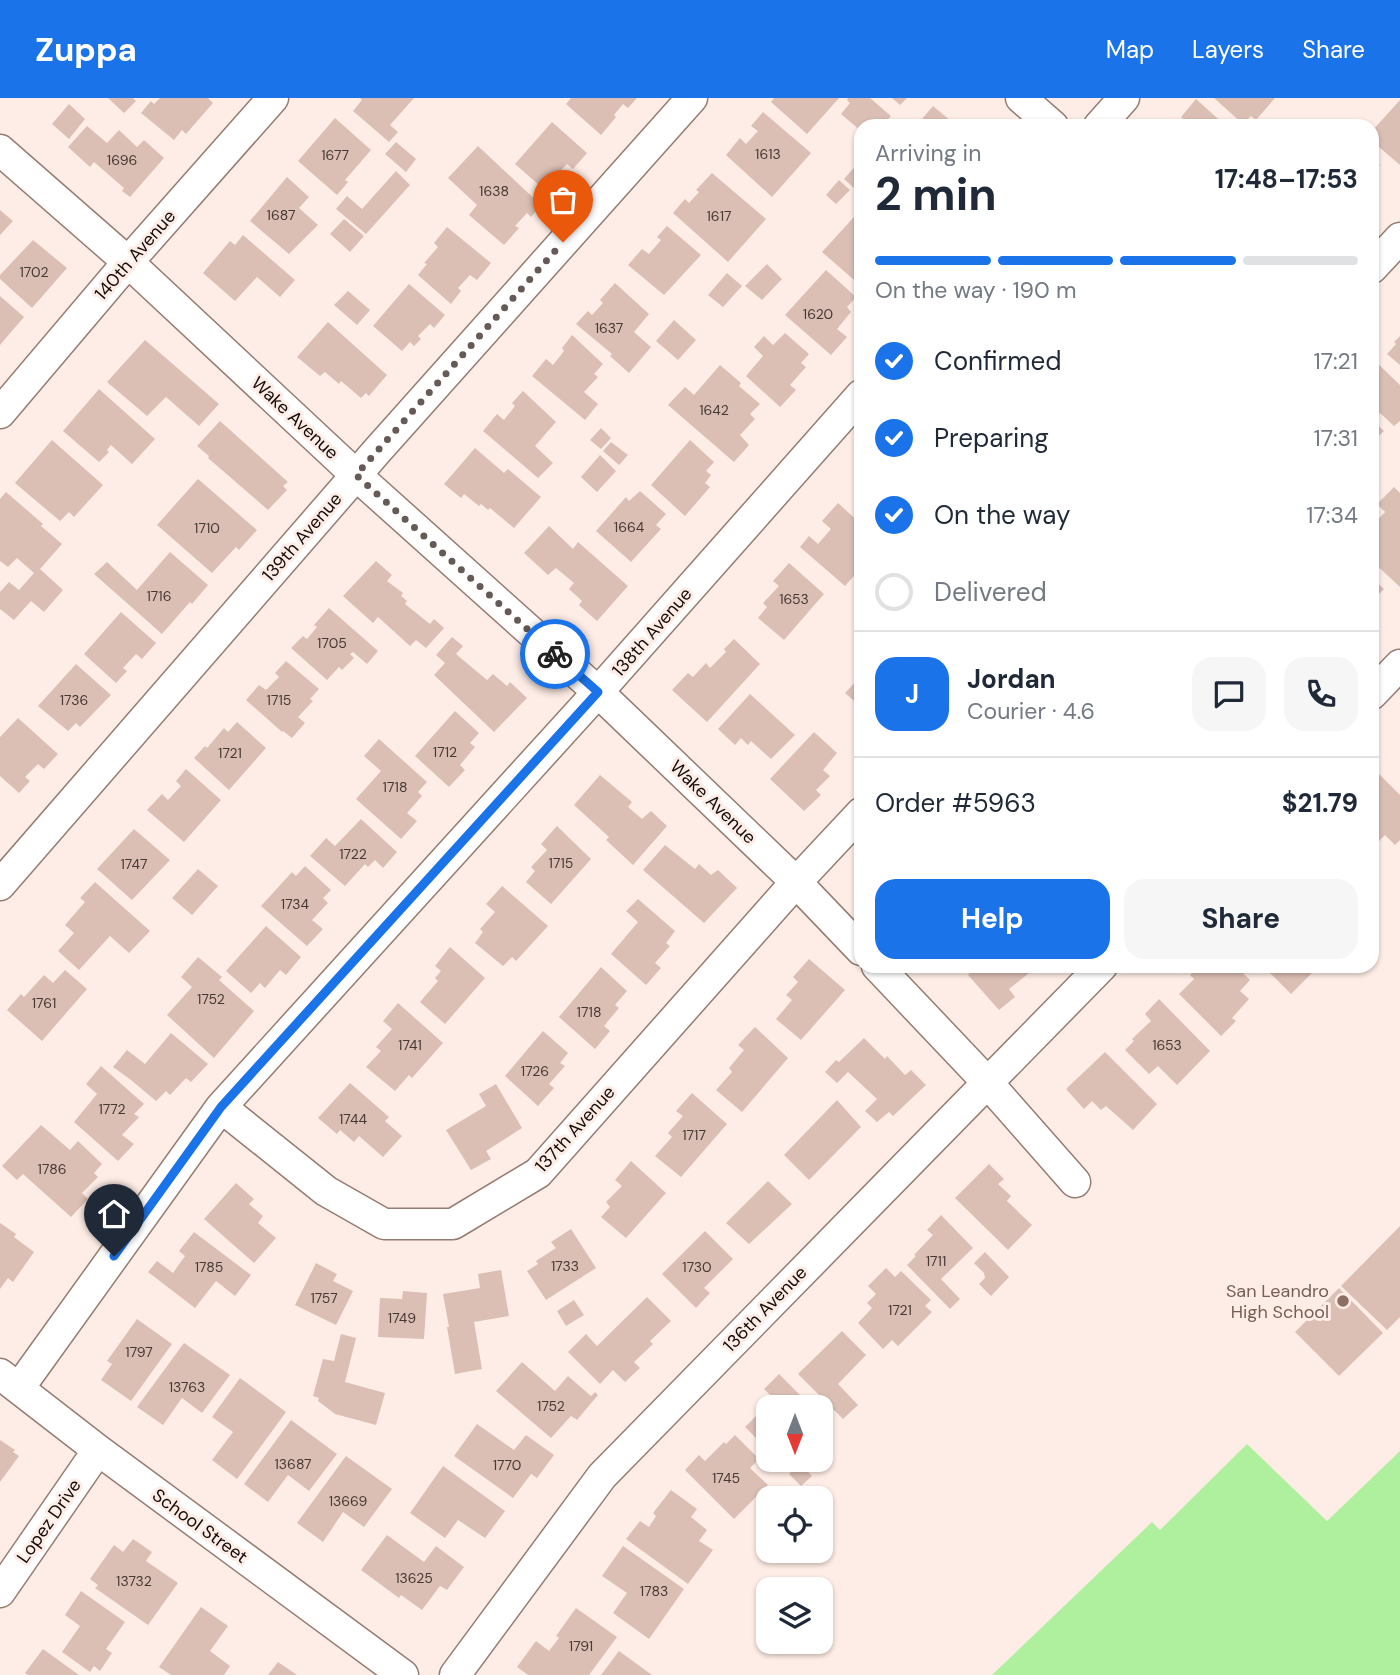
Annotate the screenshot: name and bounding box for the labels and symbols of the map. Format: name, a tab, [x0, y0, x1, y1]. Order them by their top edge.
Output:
house number: 1613	[755, 145, 781, 163]
house number: 1677	[321, 146, 349, 164]
house number: 1696	[107, 151, 137, 169]
pin	[533, 170, 593, 242]
house number: 1638	[479, 182, 509, 200]
street label: 140th Avenue	[89, 205, 181, 305]
house number: 1687	[267, 206, 295, 224]
house number: 1617	[706, 207, 732, 225]
house number: 1702	[19, 263, 49, 281]
house number: 1620	[803, 305, 833, 323]
house number: 1637	[595, 319, 623, 337]
street label: Wake Avenue	[246, 371, 344, 465]
house number: 1642	[699, 401, 729, 419]
street label: 139th Avenue	[257, 487, 347, 587]
house number: 1664	[614, 518, 645, 536]
house number: 1710	[194, 519, 220, 537]
street label: 138th Avenue	[607, 582, 697, 682]
house number: 1716	[146, 587, 172, 605]
house number: 1653	[779, 590, 809, 608]
courier	[520, 619, 590, 689]
house number: 1705	[317, 634, 347, 652]
house number: 1736	[60, 691, 88, 709]
house number: 1715	[267, 691, 291, 709]
house number: 1712	[433, 743, 457, 761]
house number: 1721	[218, 744, 242, 762]
street label: Wake Avenue	[665, 755, 761, 849]
house number: 1718	[383, 778, 407, 796]
house number: 1722	[339, 845, 367, 863]
house number: 1715	[549, 854, 573, 872]
house number: 1747	[121, 855, 148, 873]
house number: 1734	[281, 895, 310, 913]
house number: 1752	[197, 990, 225, 1008]
house number: 1761	[32, 994, 56, 1012]
house number: 1718	[577, 1003, 601, 1021]
house number: 1741	[398, 1036, 422, 1054]
house number: 1653	[1152, 1036, 1182, 1054]
house number: 1726	[521, 1062, 549, 1080]
street label: 137th Avenue	[530, 1080, 620, 1178]
house number: 1772	[98, 1100, 126, 1118]
house number: 1744	[339, 1110, 368, 1128]
house number: 1717	[682, 1126, 706, 1144]
house number: 1786	[38, 1160, 66, 1178]
pin	[84, 1184, 144, 1256]
house number: 1711	[926, 1252, 946, 1270]
house number: 1733	[551, 1257, 579, 1275]
house number: 1785	[195, 1258, 223, 1276]
house number: 1730	[682, 1258, 712, 1276]
street label: 136th Avenue	[718, 1261, 812, 1357]
place label: San Leandro High School	[1226, 1279, 1329, 1324]
house number: 1757	[310, 1289, 338, 1307]
marker: San Leandro High School	[1335, 1293, 1351, 1309]
house number: 1721	[888, 1301, 912, 1319]
house number: 1749	[388, 1309, 416, 1327]
house number: 1797	[125, 1343, 153, 1361]
house number: 13763	[169, 1378, 205, 1396]
north arrow	[756, 1395, 833, 1472]
house number: 1752	[537, 1397, 565, 1415]
house number: 13687	[274, 1455, 312, 1473]
house number: 1770	[493, 1456, 521, 1474]
house number: 1745	[712, 1469, 740, 1487]
street label: Lopez Drive	[11, 1474, 87, 1568]
street label: School Street	[148, 1483, 252, 1569]
house number: 13669	[329, 1492, 368, 1510]
house number: 13625	[395, 1569, 433, 1587]
house number: 13732	[116, 1572, 152, 1590]
house number: 1783	[640, 1582, 668, 1600]
house number: 1791	[569, 1637, 593, 1655]

